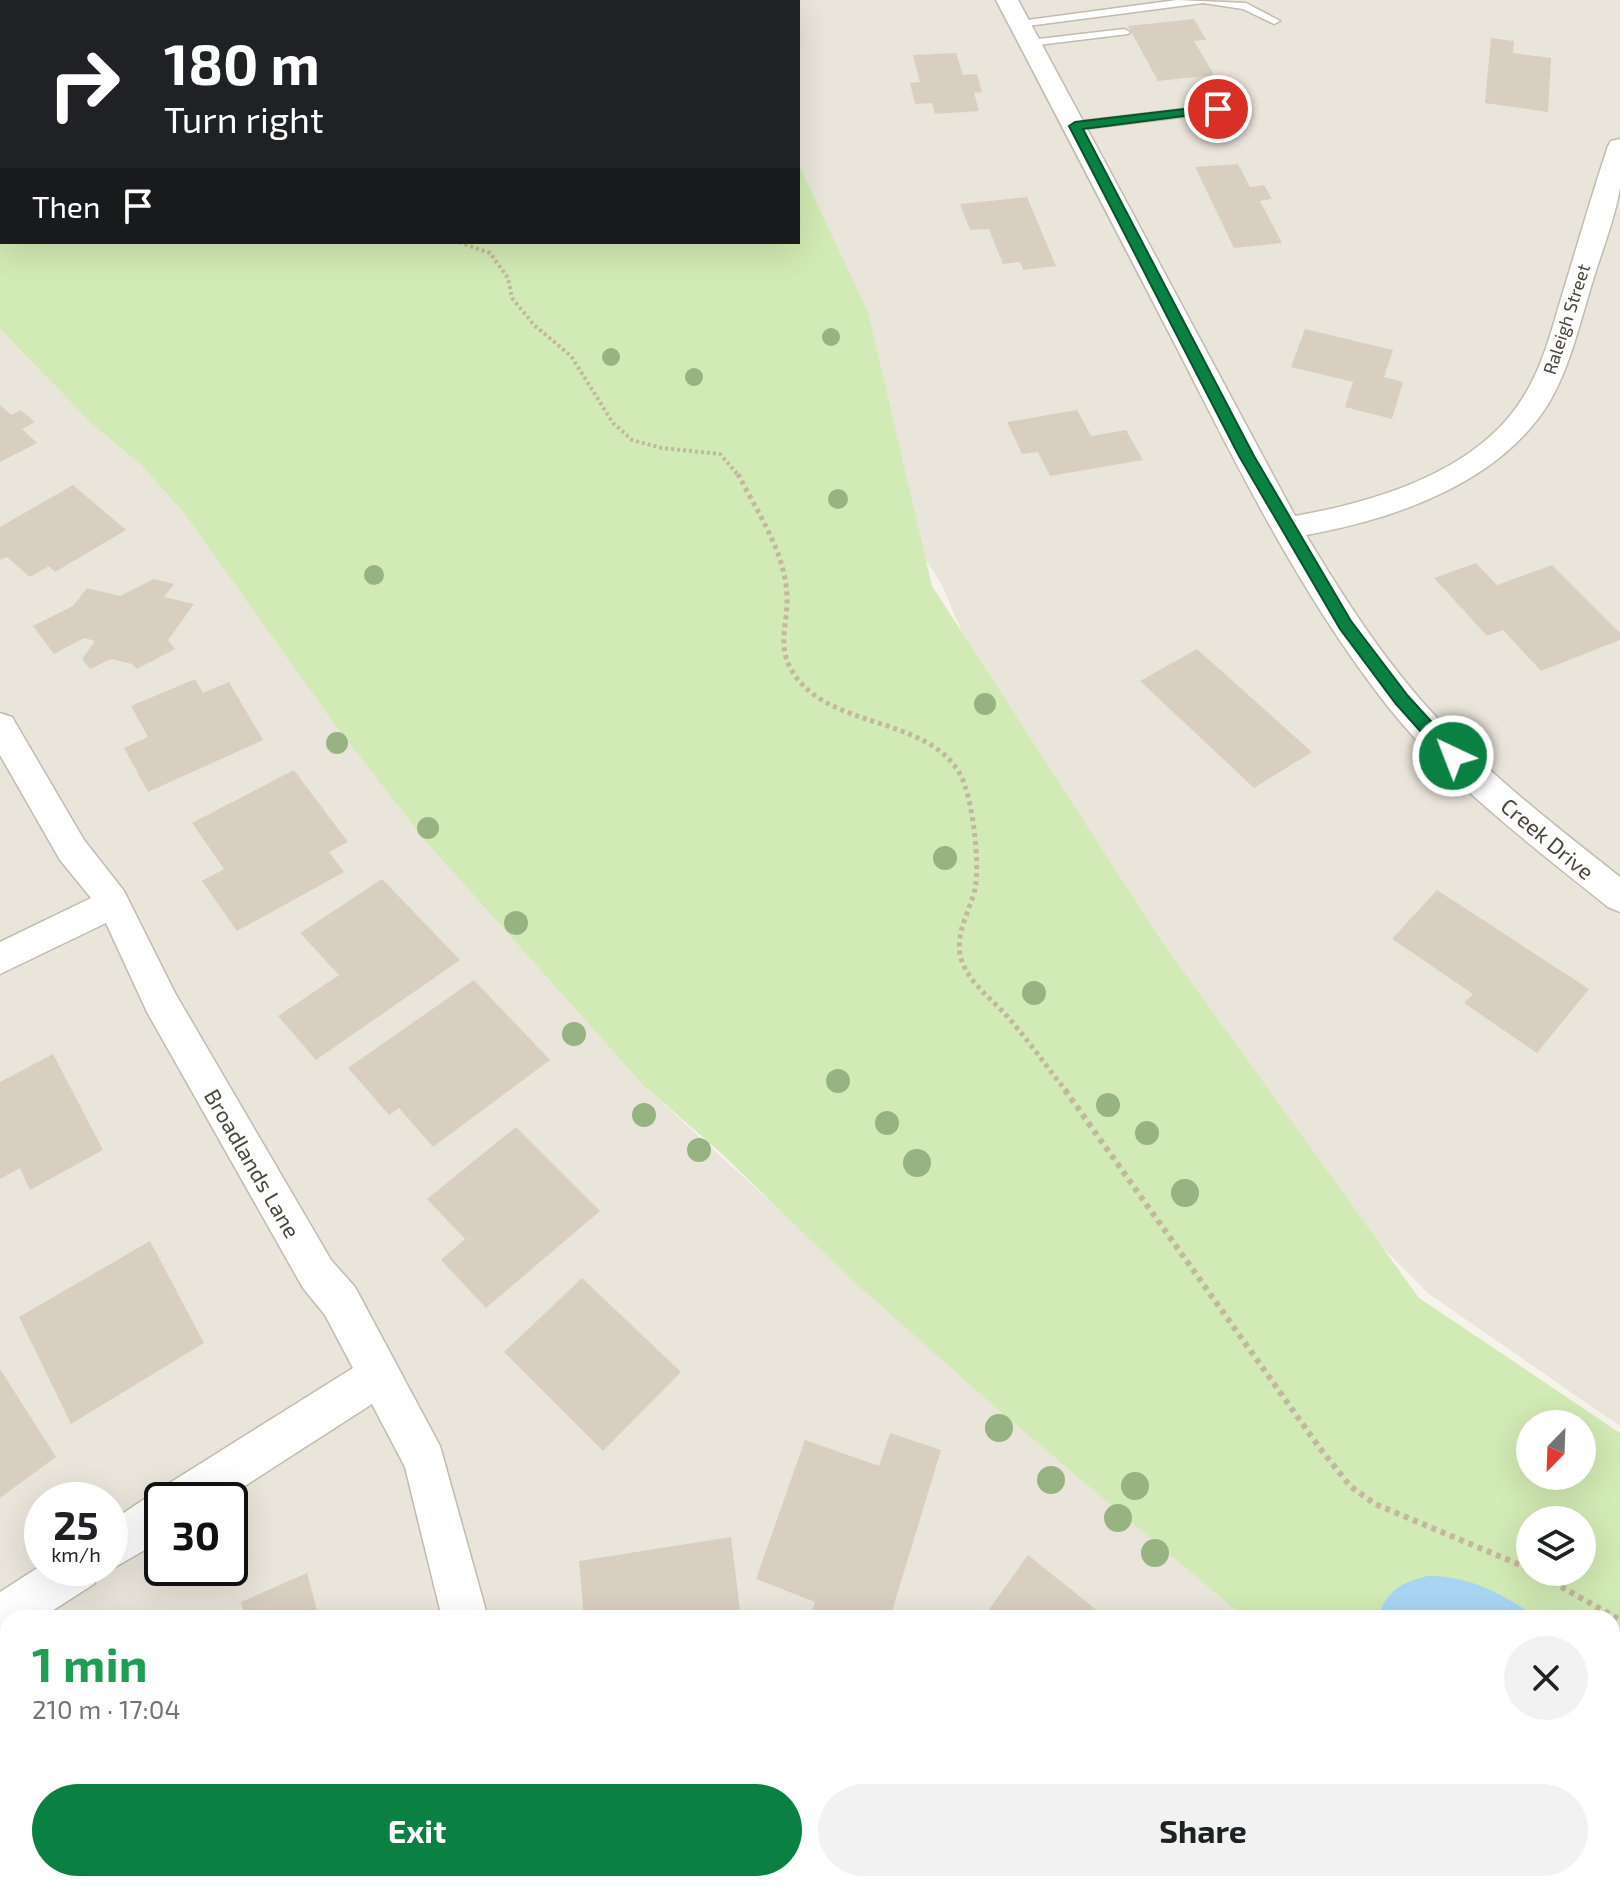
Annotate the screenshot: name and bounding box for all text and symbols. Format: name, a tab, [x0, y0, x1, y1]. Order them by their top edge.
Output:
text: 180 m	[164, 29, 320, 96]
icon: right	[32, 32, 136, 136]
pin	[1184, 75, 1252, 143]
icon: arrive	[1196, 87, 1240, 131]
text: Turn right	[164, 97, 324, 140]
icon: arrive	[116, 184, 160, 228]
text: Then	[32, 188, 100, 224]
street label: Raleigh Street	[1538, 261, 1594, 377]
position arrow	[1411, 714, 1495, 798]
street label: Creek Drive	[1496, 792, 1600, 884]
street label: Broadlands Lane	[200, 1084, 306, 1242]
north arrow	[1516, 1410, 1596, 1490]
map controls	[1516, 1410, 1596, 1586]
speed limit sign: 30	[144, 1482, 248, 1586]
text: 25	[53, 1500, 99, 1548]
button: layers	[1516, 1506, 1596, 1586]
text: km/h	[51, 1542, 101, 1566]
text: 1 min	[32, 1634, 148, 1692]
button: close	[1504, 1636, 1588, 1720]
text: 210 m · 17:04	[32, 1693, 180, 1724]
button: Exit	[32, 1784, 802, 1876]
button: Share	[818, 1784, 1588, 1876]

